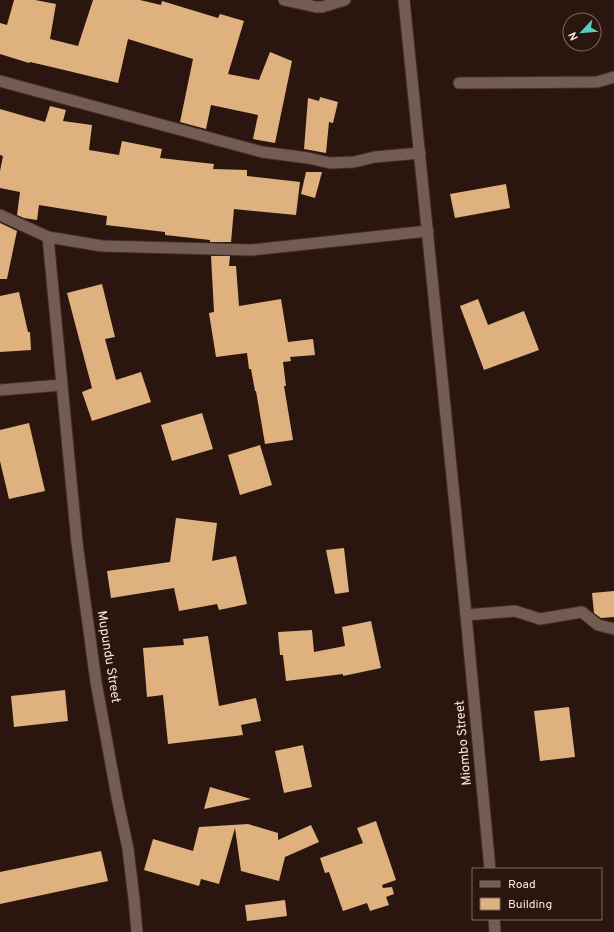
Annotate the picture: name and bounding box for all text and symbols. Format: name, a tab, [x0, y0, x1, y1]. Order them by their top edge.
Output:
north arrow	[562, 12, 602, 52]
text: N	[566, 29, 582, 43]
street label: Mupundu Street	[93, 610, 123, 705]
street label: Miombo Street	[452, 700, 476, 786]
legend	[472, 868, 602, 920]
text: Road	[508, 877, 536, 893]
text: Building	[508, 897, 552, 913]

